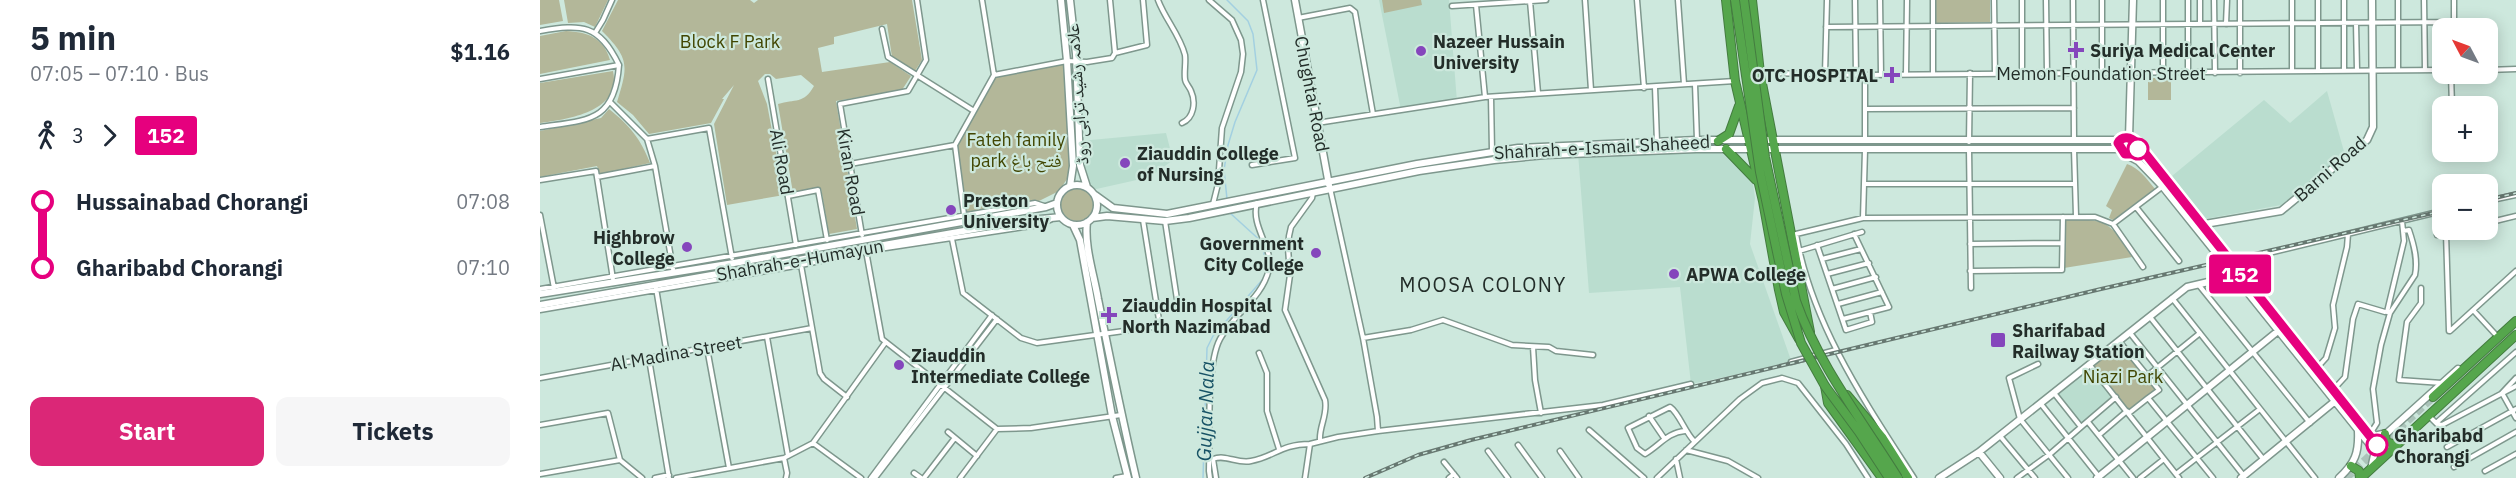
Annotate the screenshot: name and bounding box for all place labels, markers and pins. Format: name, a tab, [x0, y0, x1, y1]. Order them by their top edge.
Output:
place label: Nazeer Hussain University	[1433, 30, 1565, 74]
place label: Suriya Medical Center	[2090, 39, 2275, 62]
marker: Suriya Medical Center	[2067, 41, 2085, 59]
marker: Nazeer Hussain University	[1414, 44, 1428, 58]
place label: OTC HOSPITAL	[1752, 64, 1878, 87]
marker: OTC HOSPITAL	[1883, 66, 1901, 84]
unlabelled marker	[2127, 138, 2149, 160]
place label: Ziauddin College of Nursing	[1137, 142, 1279, 186]
marker: Ziauddin College of Nursing	[1118, 156, 1132, 170]
place label: Preston University	[963, 189, 1049, 233]
marker: Preston University	[944, 203, 958, 217]
place label: Highbrow College	[593, 226, 675, 270]
place label: Government City College	[1200, 232, 1304, 276]
marker: Highbrow College	[680, 240, 694, 254]
marker: Government City College	[1309, 246, 1323, 260]
place label: APWA College	[1686, 263, 1806, 286]
marker: APWA College	[1667, 267, 1681, 281]
place label: Ziauddin Hospital North Nazimabad	[1122, 294, 1273, 338]
marker: Ziauddin Hospital North Nazimabad	[1100, 306, 1118, 324]
place label: Sharifabad Railway Station	[2012, 319, 2145, 363]
marker: Sharifabad Railway Station	[1989, 331, 2007, 349]
place label: Ziauddin Intermediate College	[911, 344, 1090, 388]
marker: Ziauddin Intermediate College	[892, 358, 906, 372]
place label: Gharibabd Chorangi	[2394, 424, 2483, 468]
marker: Gharibabd Chorangi	[2366, 434, 2388, 456]

